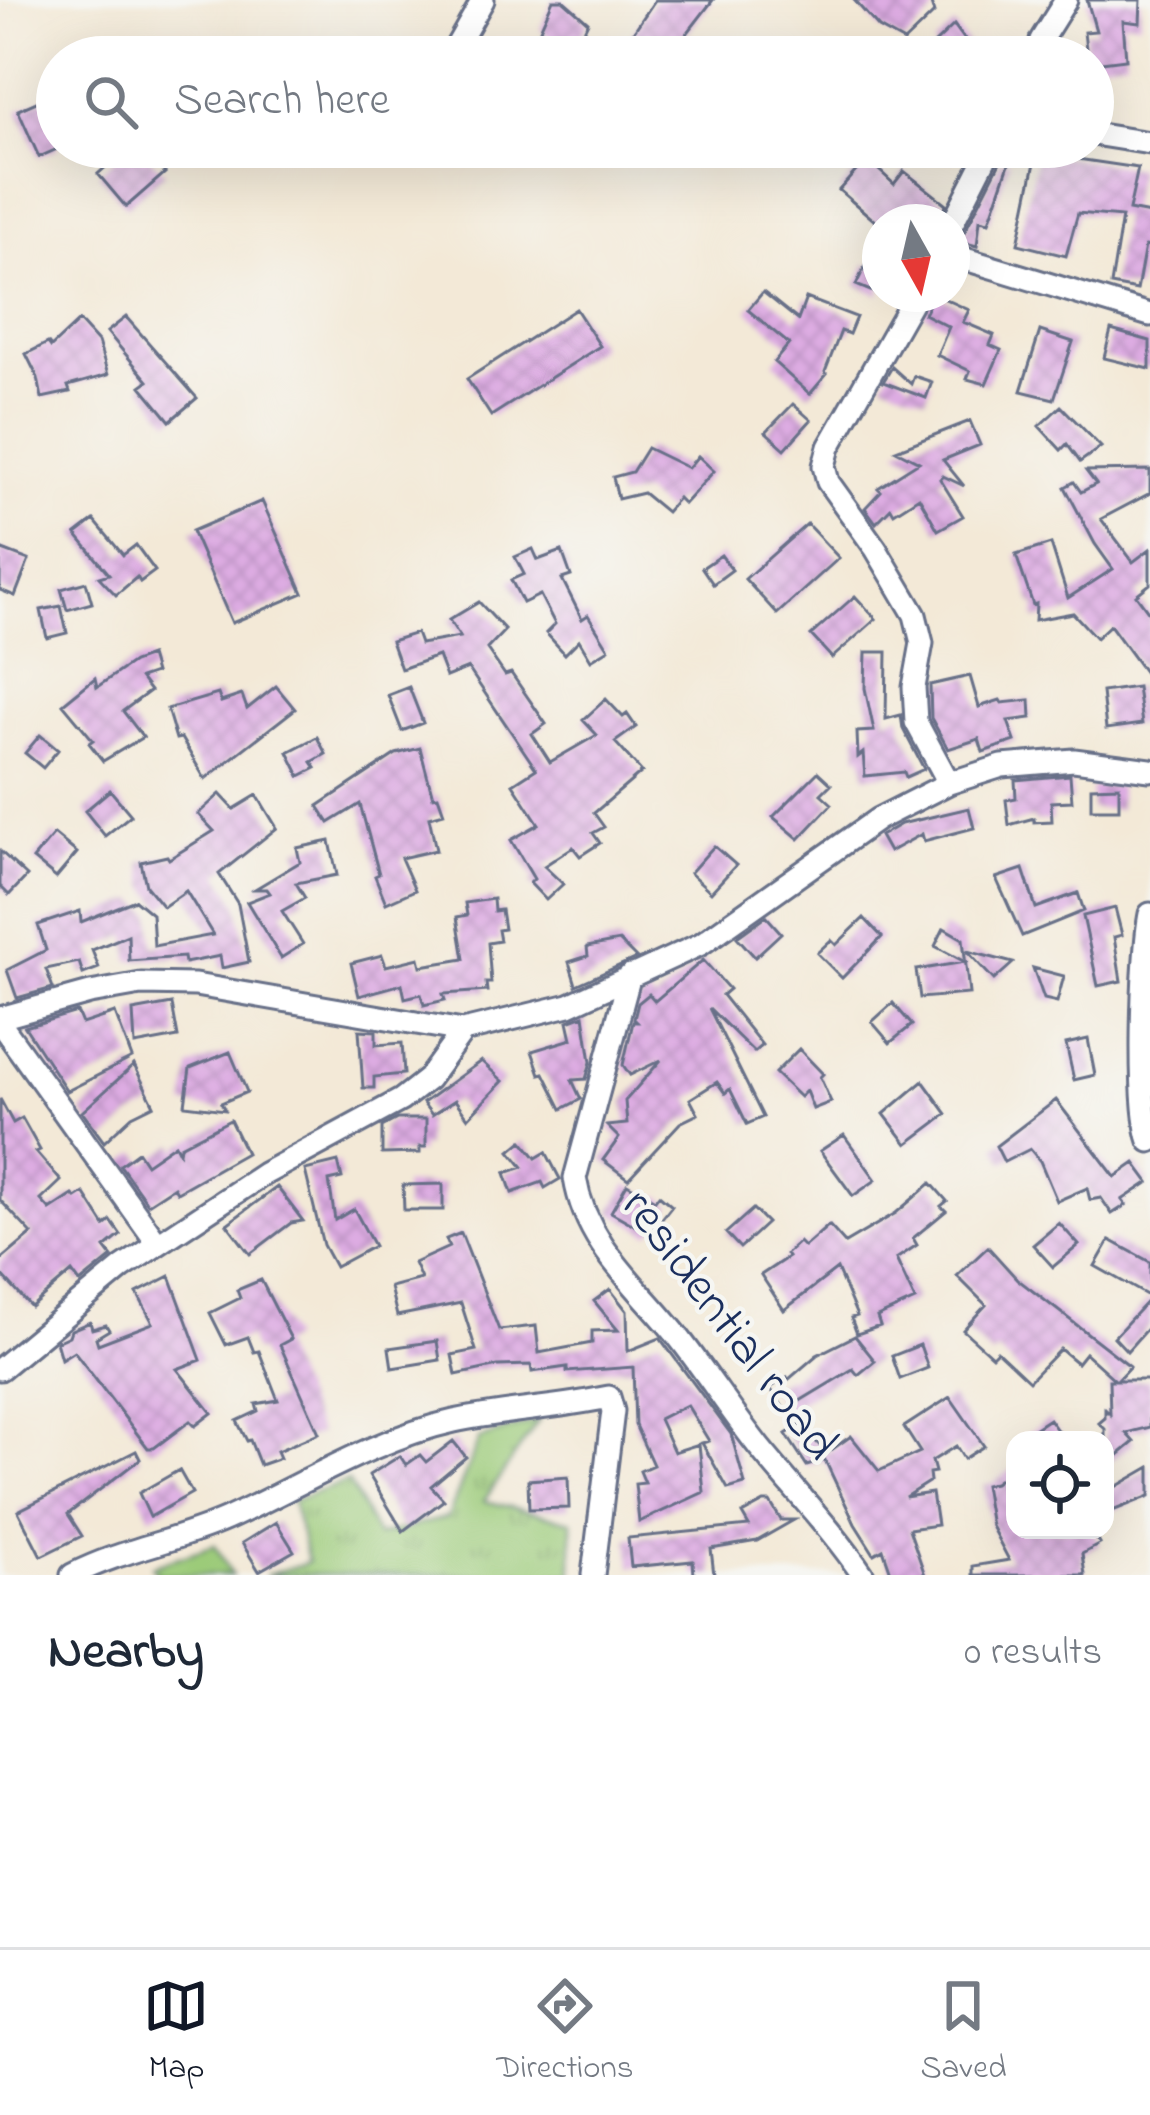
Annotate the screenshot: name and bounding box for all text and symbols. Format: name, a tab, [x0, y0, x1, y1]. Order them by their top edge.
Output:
search box	[36, 36, 1114, 168]
icon: search	[78, 69, 144, 135]
text: Search here	[174, 69, 390, 135]
north arrow	[862, 204, 970, 312]
street label: residential road	[601, 1174, 855, 1478]
map controls	[1006, 1431, 1114, 1539]
button: locate	[1006, 1431, 1114, 1539]
text: Nearby	[48, 1616, 204, 1691]
text: 0 results	[964, 1625, 1102, 1682]
tab: Map	[143, 1973, 209, 2093]
tab: Directions	[496, 1973, 634, 2093]
tab: Saved	[920, 1973, 1007, 2093]

